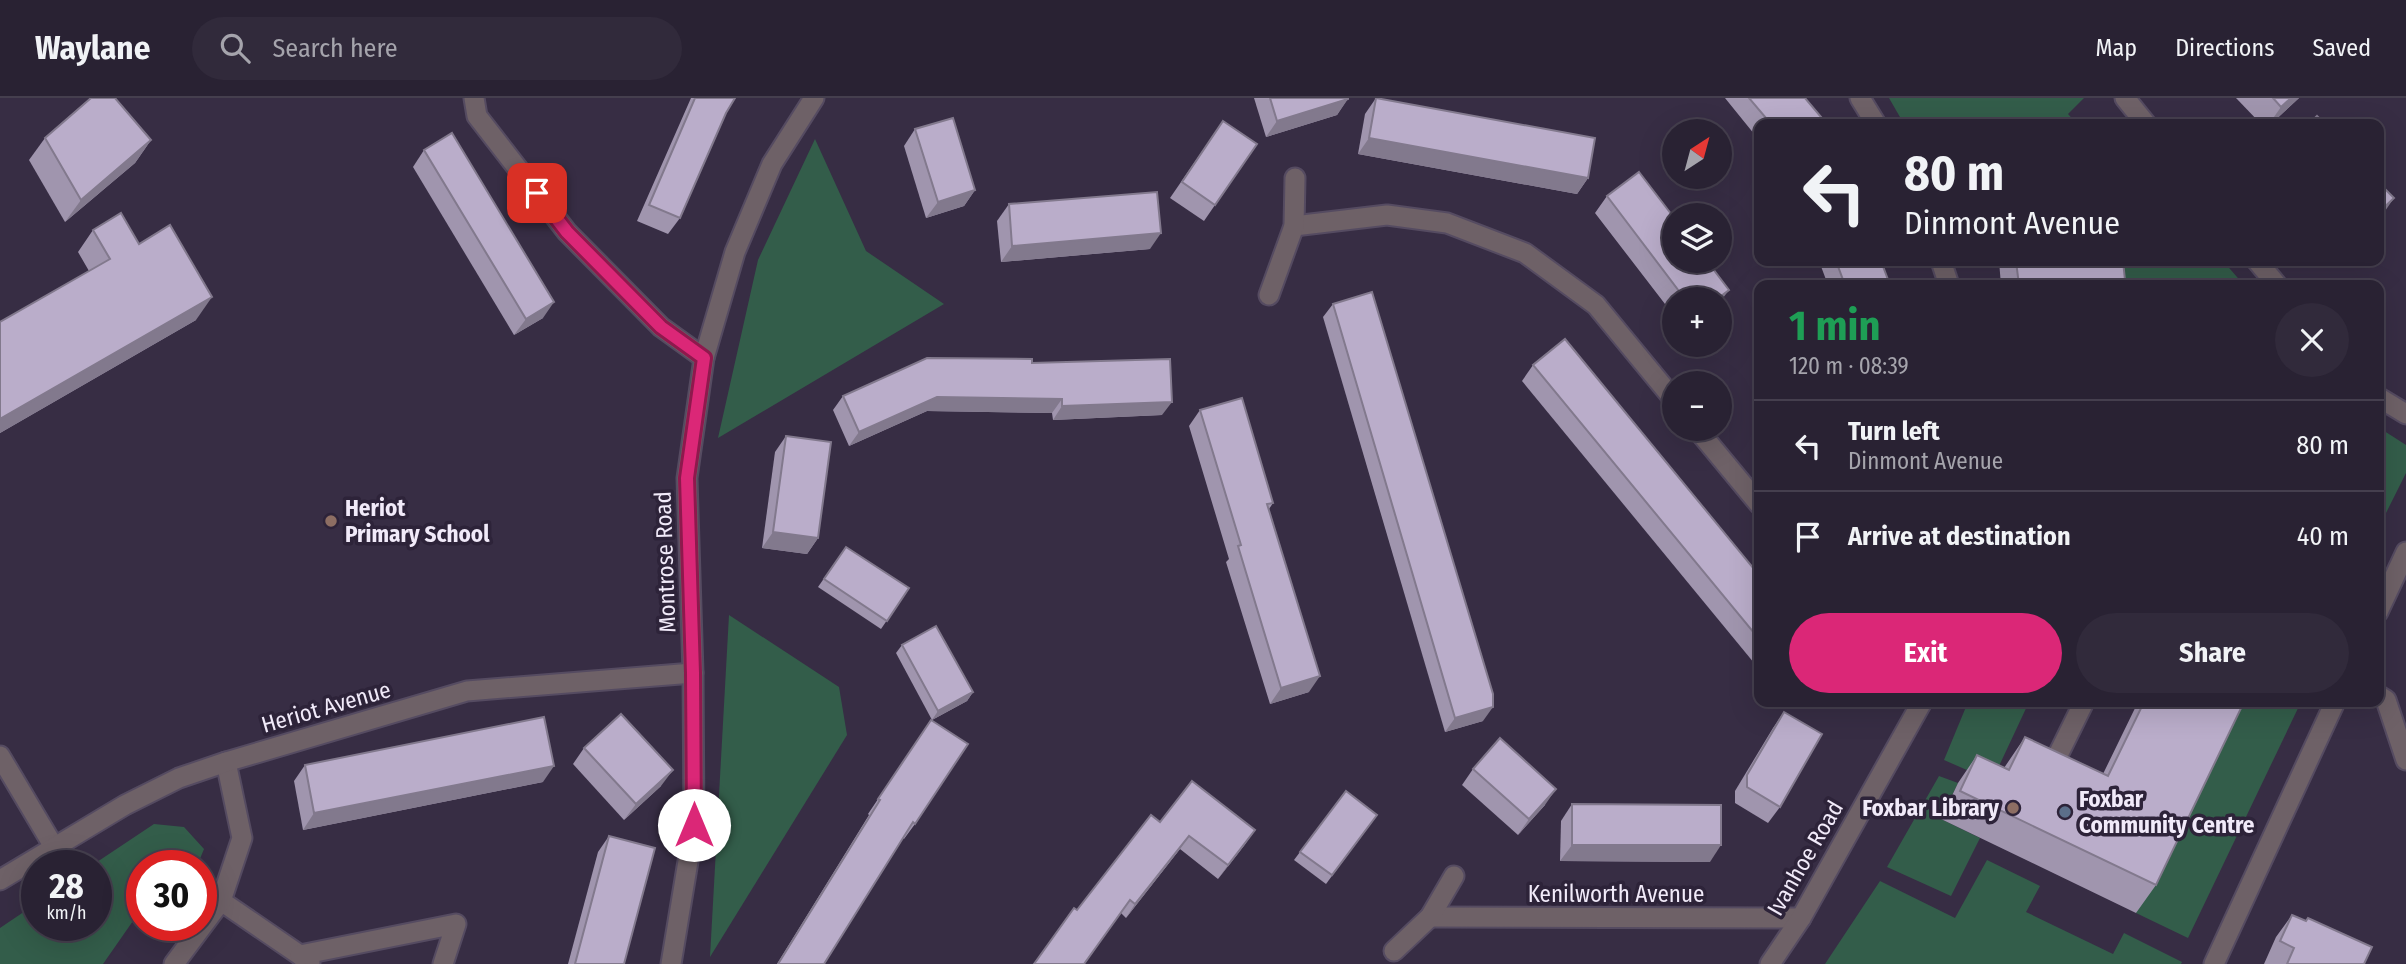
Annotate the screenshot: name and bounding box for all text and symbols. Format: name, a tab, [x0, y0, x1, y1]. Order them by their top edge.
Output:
search box	[192, 17, 682, 80]
text: Waylane	[35, 28, 150, 68]
icon: search	[216, 29, 254, 67]
text: Search here	[272, 33, 398, 64]
text: Map	[2096, 34, 2137, 62]
text: Directions	[2175, 34, 2274, 62]
text: Saved	[2312, 34, 2371, 62]
north arrow	[1662, 119, 1732, 189]
map controls	[1662, 119, 1732, 441]
text: 80 m	[1904, 144, 2004, 203]
icon: left	[1789, 147, 1880, 238]
pin	[507, 163, 567, 223]
icon: arrive	[518, 174, 556, 212]
button: layers	[1662, 203, 1732, 273]
text: Dinmont Avenue	[1904, 204, 2120, 242]
button: +	[1662, 287, 1732, 357]
text: 1 min	[1789, 301, 1880, 351]
button: close	[2275, 303, 2349, 377]
text: 120 m · 08:39	[1789, 352, 1909, 380]
button: −	[1662, 371, 1732, 441]
text: Turn left	[1848, 416, 1940, 447]
icon: left	[1789, 427, 1827, 465]
text: 80 m	[2296, 430, 2349, 461]
text: Dinmont Avenue	[1848, 447, 2003, 475]
street label: Montrose Road	[649, 491, 681, 633]
place label: Heriot Primary School	[345, 494, 490, 548]
marker: Heriot Primary School	[323, 513, 339, 529]
icon: arrive	[1789, 518, 1827, 556]
text: Arrive at destination	[1848, 521, 2071, 552]
text: 40 m	[2297, 521, 2349, 552]
button: Exit	[1789, 613, 2062, 693]
button: Share	[2076, 613, 2349, 693]
street label: Heriot Avenue	[258, 675, 394, 739]
place label: Foxbar Community Centre	[2079, 785, 2255, 839]
position arrow	[657, 788, 731, 862]
place label: Foxbar Library	[1862, 794, 2000, 822]
street label: Ivanhoe Road	[1761, 796, 1849, 920]
marker: Foxbar Library	[2005, 800, 2021, 816]
marker: Foxbar Community Centre	[2057, 804, 2073, 820]
speed limit sign: 30	[126, 850, 217, 941]
text: 28	[49, 865, 84, 907]
street label: Kenilworth Avenue	[1528, 880, 1704, 908]
text: km/h	[46, 902, 87, 924]

